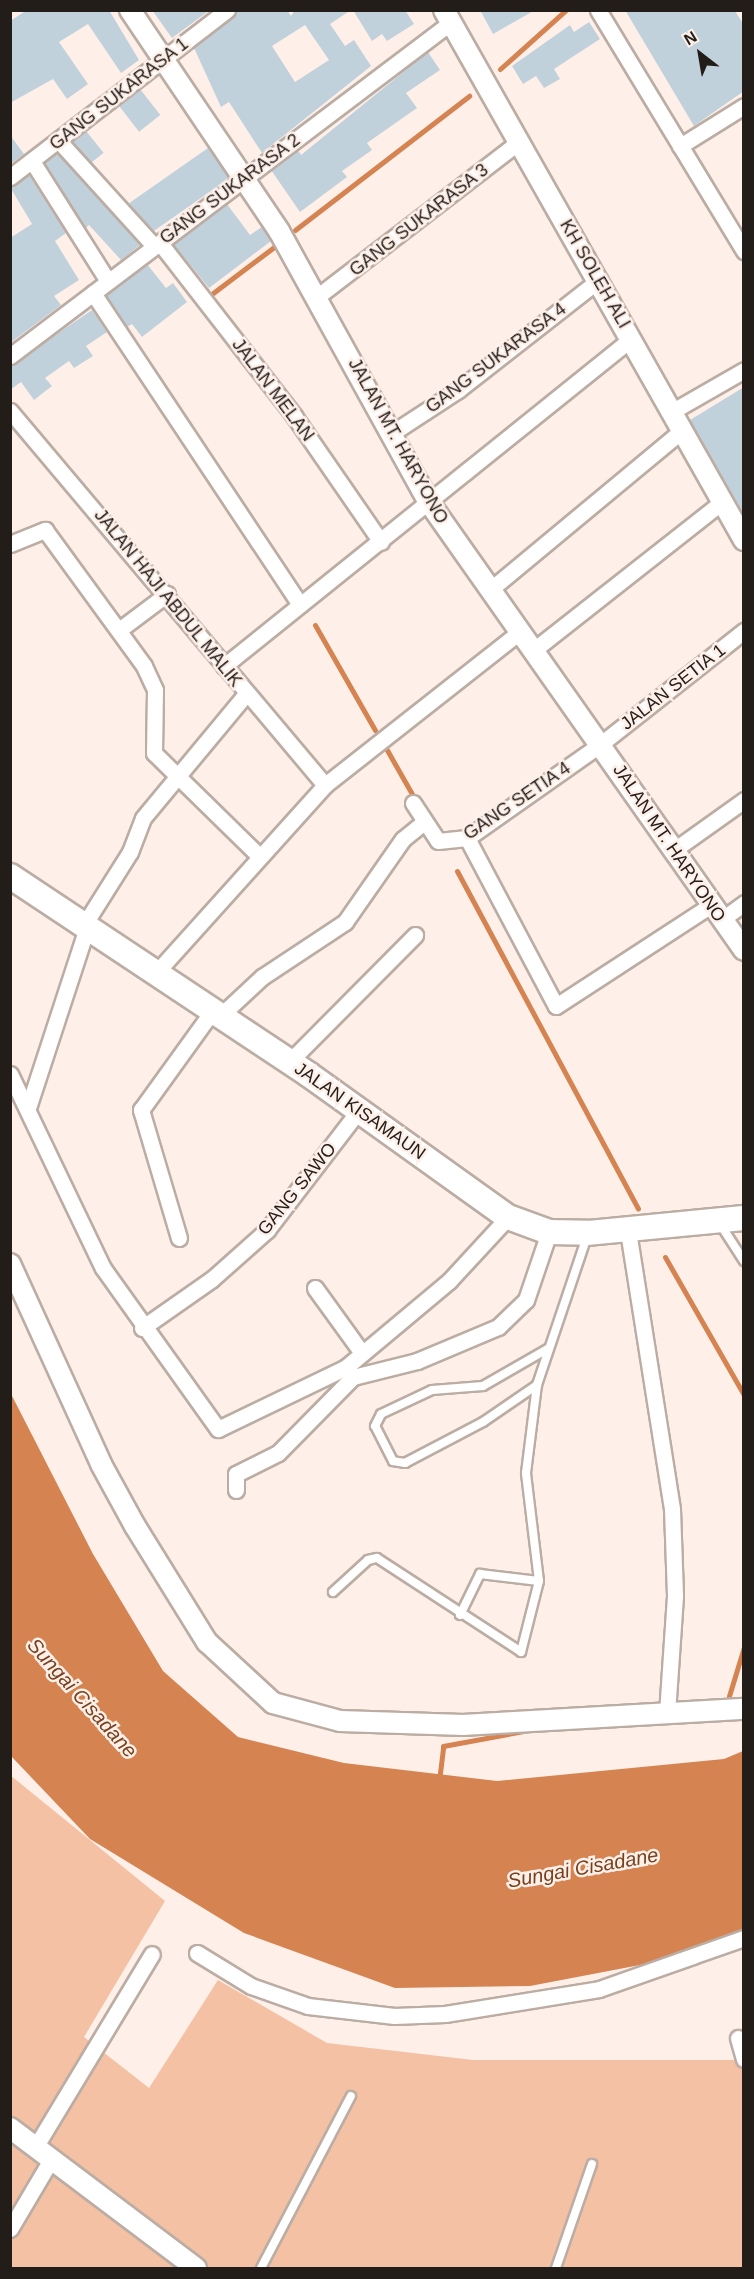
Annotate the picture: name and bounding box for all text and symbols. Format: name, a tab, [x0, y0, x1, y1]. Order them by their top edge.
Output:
north arrow	[670, 24, 730, 84]
text: N	[681, 28, 700, 48]
street label: GANG SUKARASA 1	[45, 33, 193, 155]
street label: GANG SUKARASA 2	[155, 129, 305, 249]
street label: GANG SUKARASA 3	[345, 159, 493, 281]
street label: KH SOLEH ALI	[555, 215, 635, 333]
street label: GANG SUKARASA 4	[421, 298, 571, 418]
street label: JALAN MELAN	[227, 334, 319, 446]
street label: JALAN MT. HARYONO	[344, 355, 452, 527]
street label: JALAN HAJI ABDUL MALIK	[89, 504, 247, 692]
street label: JALAN SETIA 1	[616, 639, 730, 735]
street label: GANG SETIA 4	[459, 757, 575, 845]
street label: JALAN MT. HARYONO	[608, 760, 730, 926]
street label: JALAN KISAMAUN	[290, 1058, 430, 1164]
street label: GANG SAWO	[253, 1139, 341, 1239]
water label: Sungai Cisadane	[22, 1633, 142, 1763]
water label: Sungai Cisadane	[506, 1843, 660, 1893]

